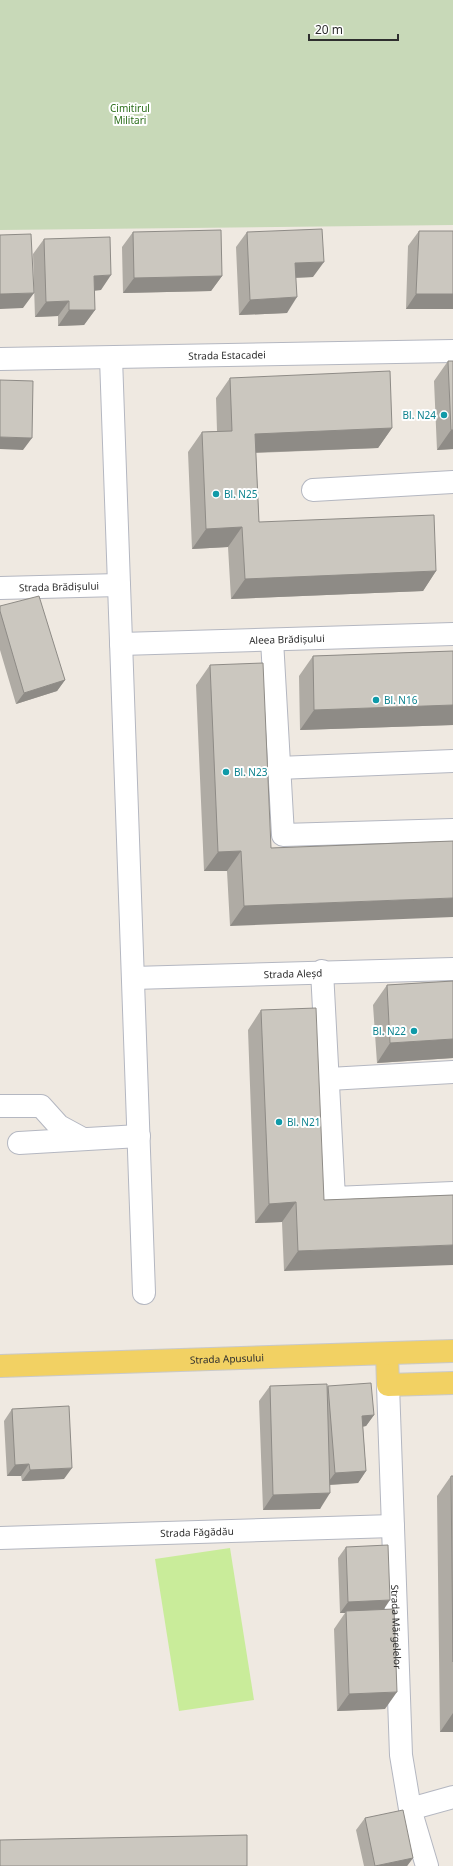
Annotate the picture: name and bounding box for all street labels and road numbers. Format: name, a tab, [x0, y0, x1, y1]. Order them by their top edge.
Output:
street label: Strada Estacadei	[188, 347, 266, 363]
street label: Strada Brădișului	[19, 579, 99, 595]
street label: Aleea Brădișului	[249, 631, 325, 647]
street label: Strada Aleșd	[263, 966, 322, 981]
street label: Strada Apusului	[190, 1350, 264, 1367]
street label: Strada Făgădău	[160, 1524, 234, 1540]
street label: Strada Mărgelelor	[388, 1584, 405, 1669]

